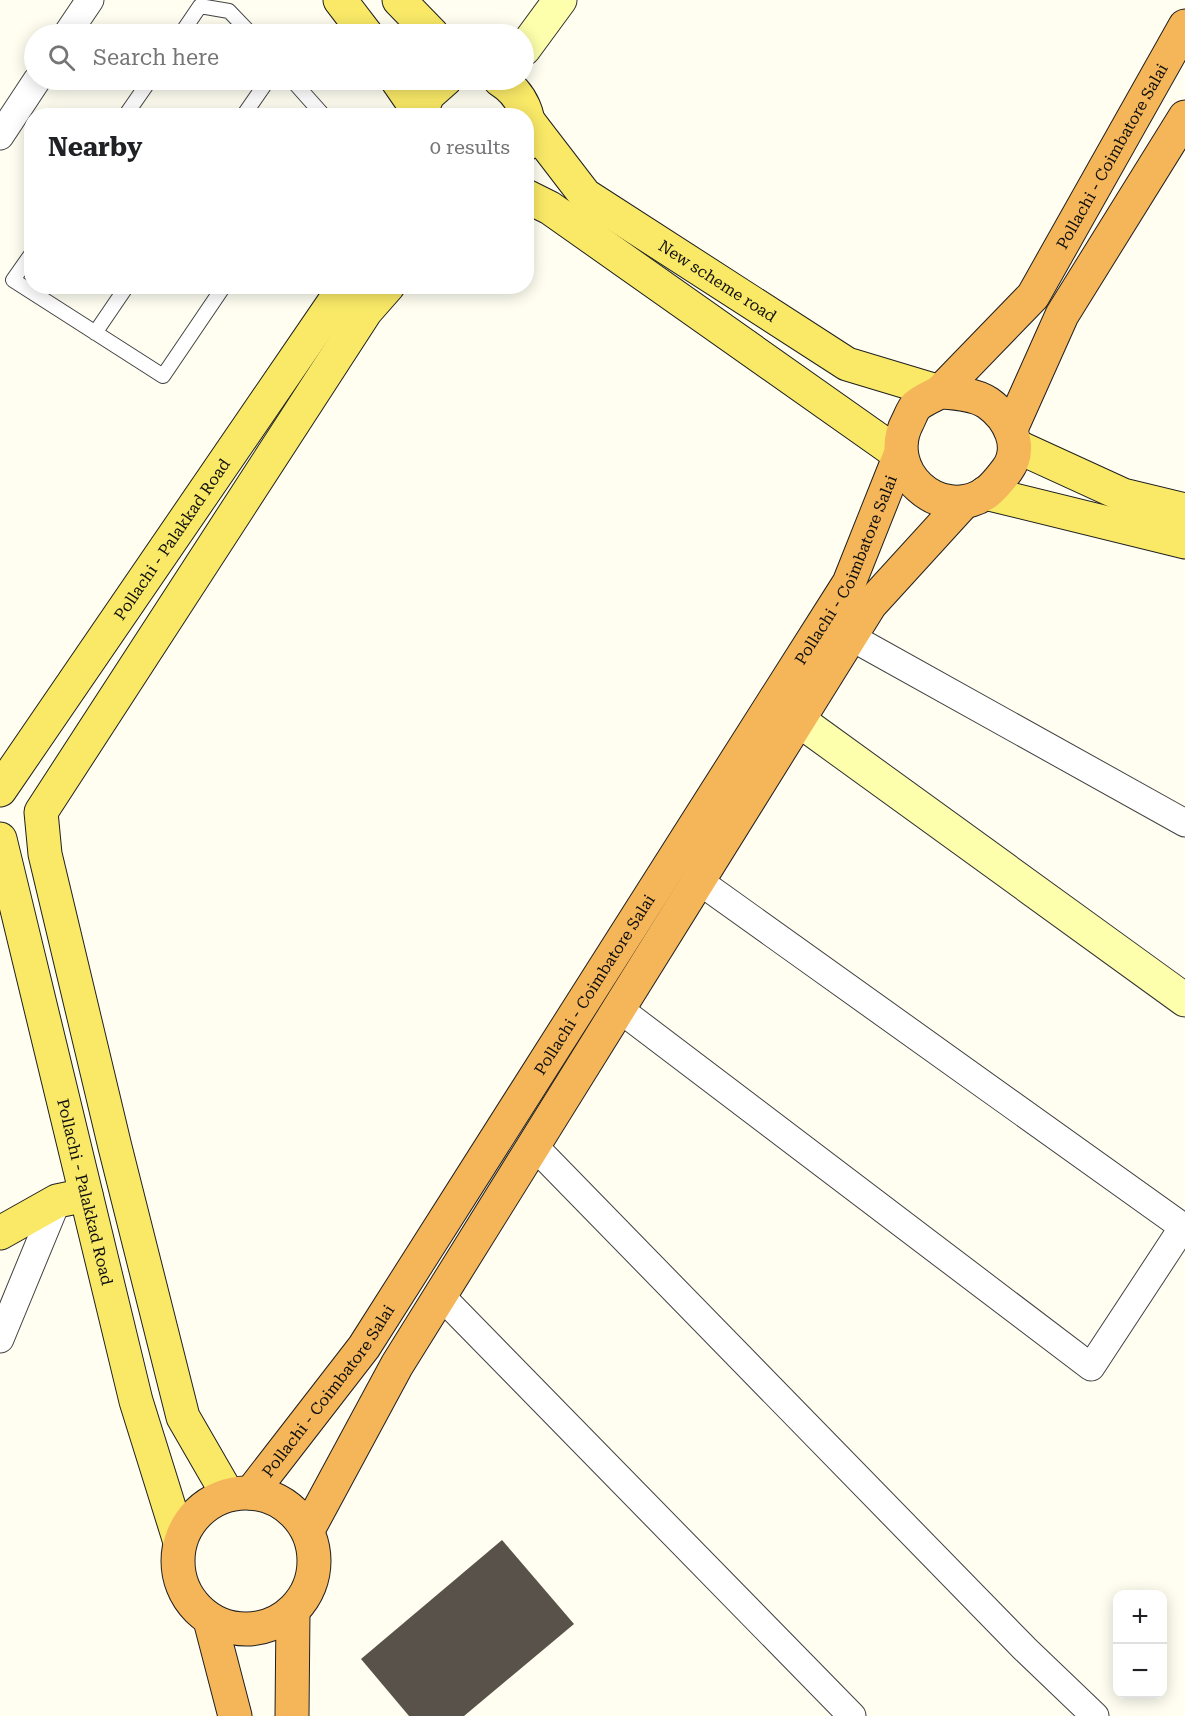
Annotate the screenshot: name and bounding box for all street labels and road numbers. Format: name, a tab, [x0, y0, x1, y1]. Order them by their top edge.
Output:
street label: Pollachi - Coimbatore Salai	[1052, 60, 1172, 253]
street label: New scheme road	[655, 236, 780, 326]
street label: Pollachi - Palakkad Road	[110, 455, 234, 624]
street label: Pollachi - Coimbatore Salai	[791, 473, 901, 668]
street label: Pollachi - Coimbatore Salai	[530, 891, 659, 1078]
street label: Pollachi - Palakkad Road	[53, 1097, 117, 1287]
street label: Pollachi - Coimbatore Salai	[258, 1301, 398, 1481]

